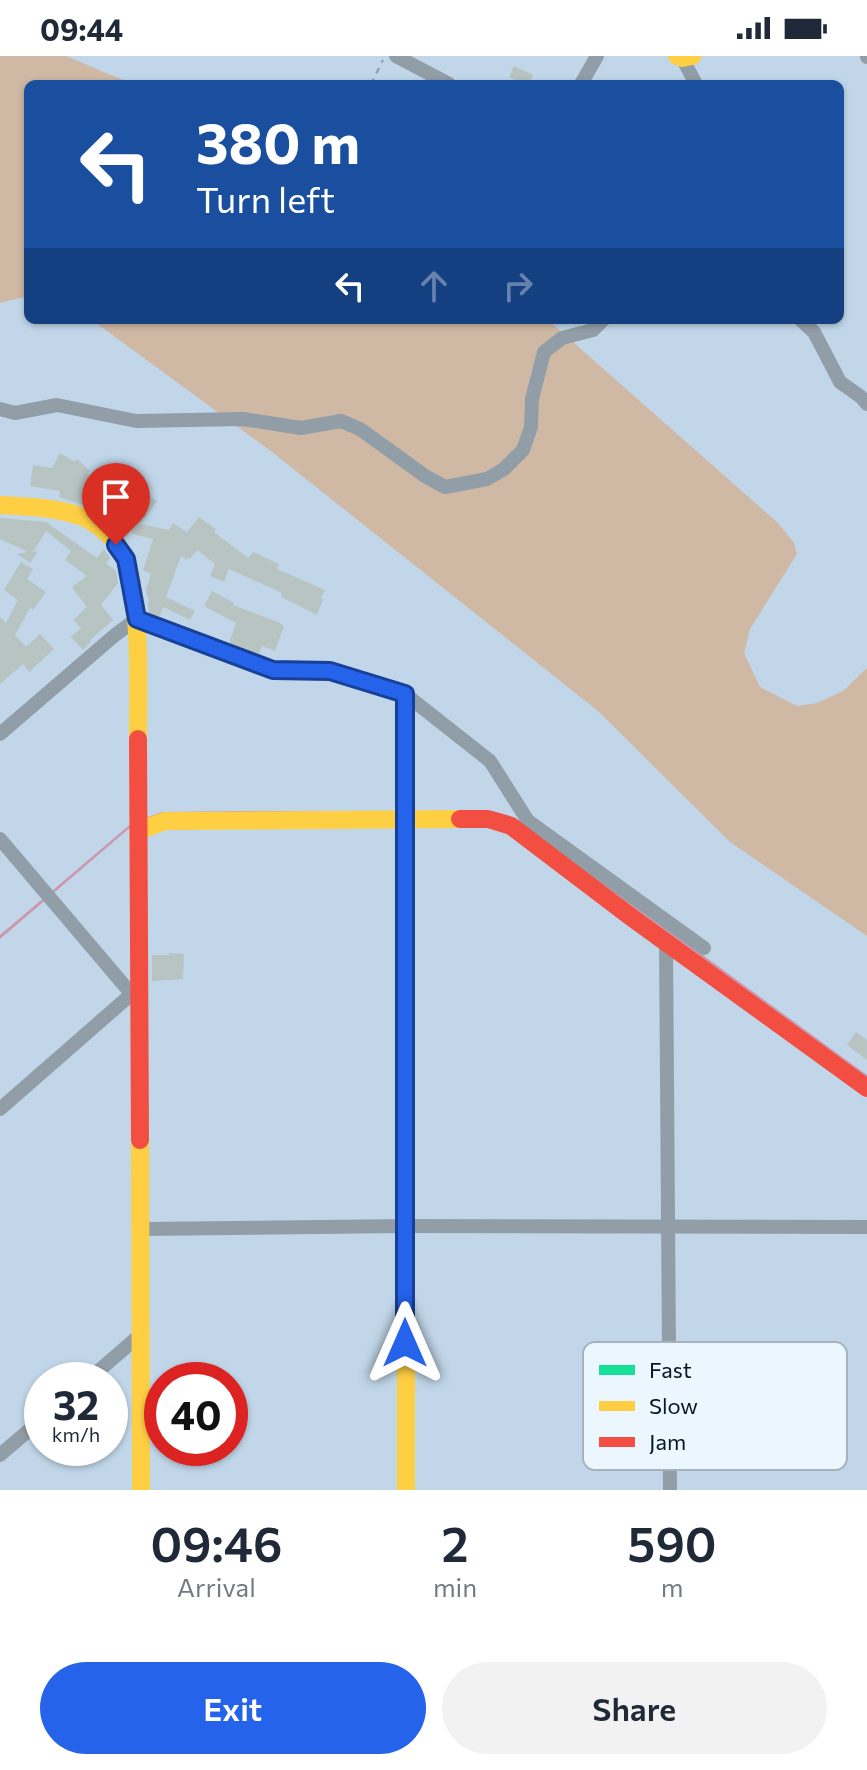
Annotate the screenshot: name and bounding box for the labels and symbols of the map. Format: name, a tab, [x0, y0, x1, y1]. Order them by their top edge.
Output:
pin	[82, 463, 150, 545]
position arrow	[363, 1301, 447, 1385]
legend	[583, 1342, 847, 1470]
text: Fast	[649, 1356, 692, 1383]
speed limit sign: 40	[144, 1362, 248, 1466]
text: Slow	[649, 1392, 698, 1419]
text: Jam	[649, 1428, 686, 1455]

